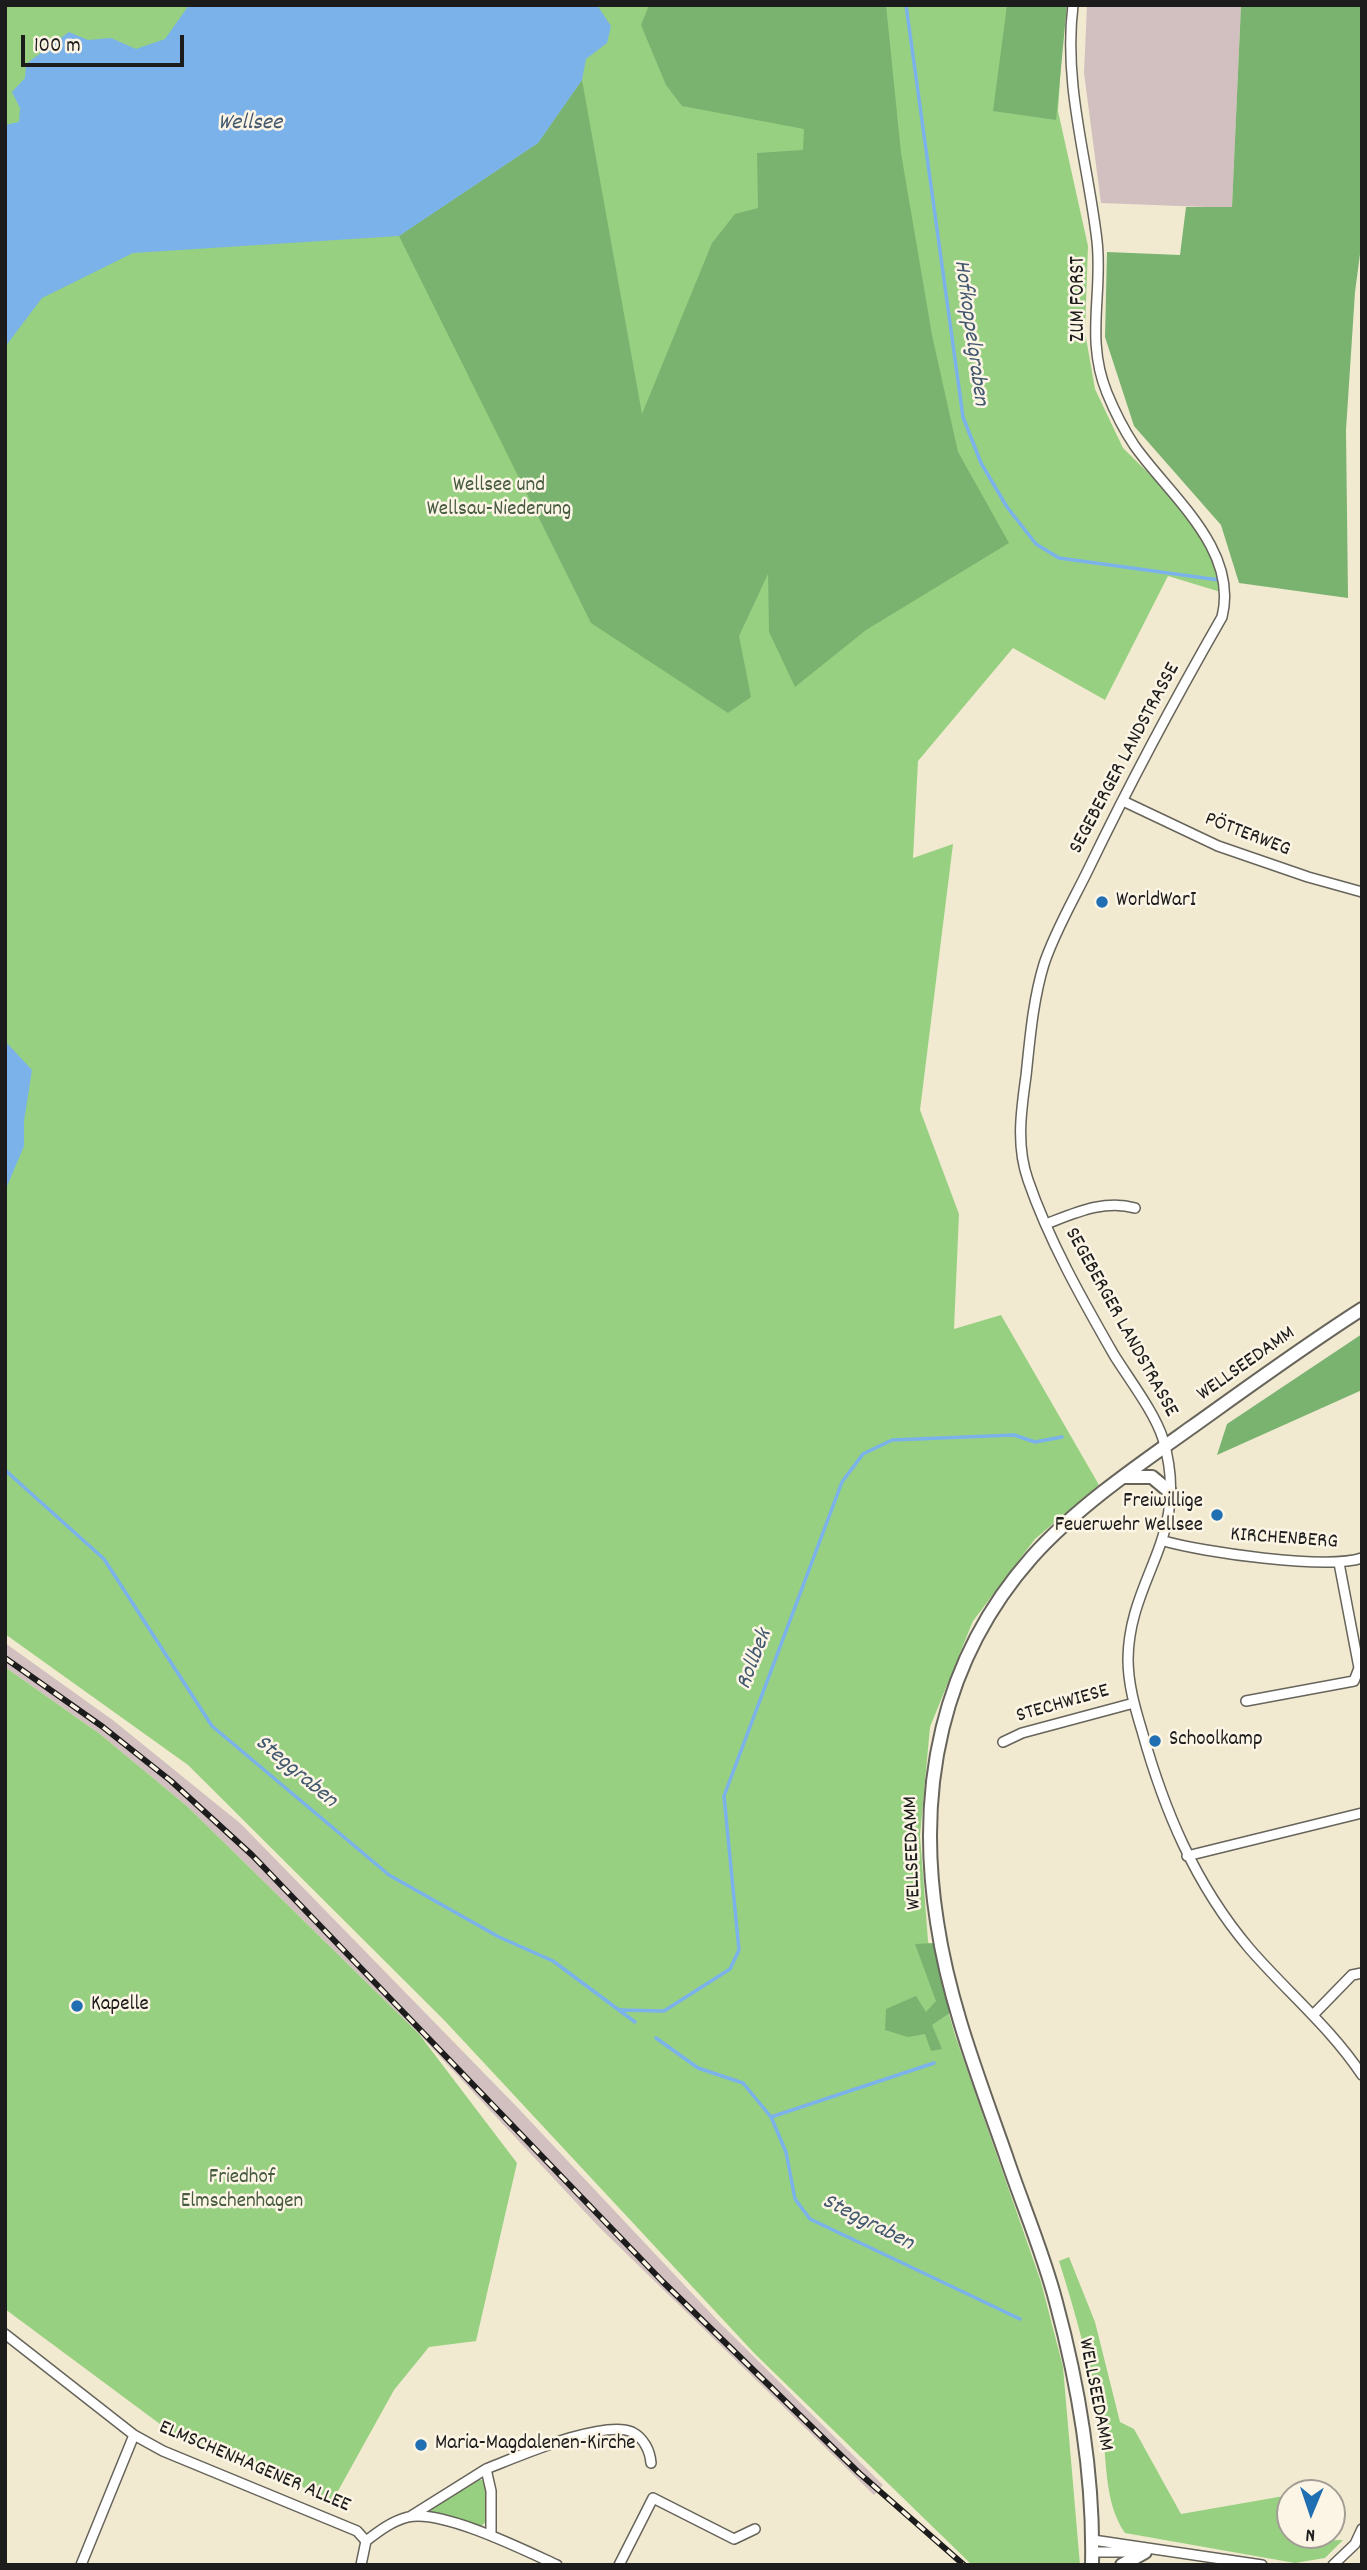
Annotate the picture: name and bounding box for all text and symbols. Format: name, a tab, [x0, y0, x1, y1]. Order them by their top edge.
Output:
scale bar	[24, 21, 187, 65]
text: 100 m	[34, 32, 81, 62]
water label: Wellsee	[218, 111, 282, 139]
street label: ZUM FORST	[1067, 256, 1093, 342]
water label: Hofkoppelgraben	[945, 258, 993, 408]
park label: Wellsee und Wellsau-Niederung	[427, 474, 571, 524]
street label: SEGEBERGER LANDSTRASSE	[1065, 659, 1187, 859]
street label: PÖTTERWEG	[1201, 808, 1293, 864]
place label: WorldWarI	[1116, 889, 1196, 915]
marker: WorldWarI	[1094, 894, 1110, 910]
street label: SEGEBERGER LANDSTRASSE	[1057, 1224, 1183, 1422]
street label: WELLSEEDAMM	[1193, 1322, 1301, 1408]
place label: Freiwillige Feuerwehr Wellsee	[1055, 1490, 1203, 1540]
marker: Freiwillige Feuerwehr Wellsee	[1209, 1507, 1225, 1523]
street label: KIRCHENBERG	[1229, 1524, 1339, 1556]
water label: Rollbek	[732, 1626, 780, 1694]
street label: STECHWIESE	[1014, 1680, 1112, 1730]
place label: Schoolkamp	[1169, 1728, 1263, 1754]
water label: Steggraben	[248, 1731, 342, 1815]
marker: Schoolkamp	[1147, 1733, 1163, 1749]
street label: WELLSEEDAMM	[899, 1796, 929, 1910]
place label: Kapelle	[91, 1993, 149, 2019]
marker: Kapelle	[69, 1998, 85, 2014]
park label: Friedhof Elmschenhagen	[181, 2166, 303, 2216]
water label: Steggraben	[817, 2189, 917, 2259]
street label: WELLSEEDAMM	[1071, 2337, 1117, 2453]
street label: ELMSCHENHAGENER ALLEE	[154, 2416, 354, 2520]
place label: Maria-Magdalenen-Kirche	[435, 2432, 636, 2458]
marker: Maria-Magdalenen-Kirche	[413, 2437, 429, 2453]
north arrow	[1276, 2479, 1346, 2549]
text: N	[1305, 2520, 1315, 2547]

